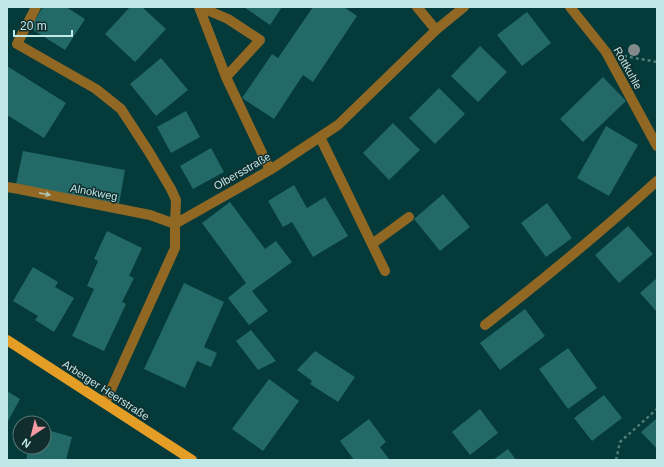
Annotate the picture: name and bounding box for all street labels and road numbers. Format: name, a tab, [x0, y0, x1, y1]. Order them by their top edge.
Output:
street label: Rottkuhle	[611, 45, 645, 91]
street label: Olbersstraße	[211, 150, 273, 192]
street label: Alnokweg	[69, 182, 119, 202]
street label: Arberger Heerstraße	[60, 357, 152, 423]

